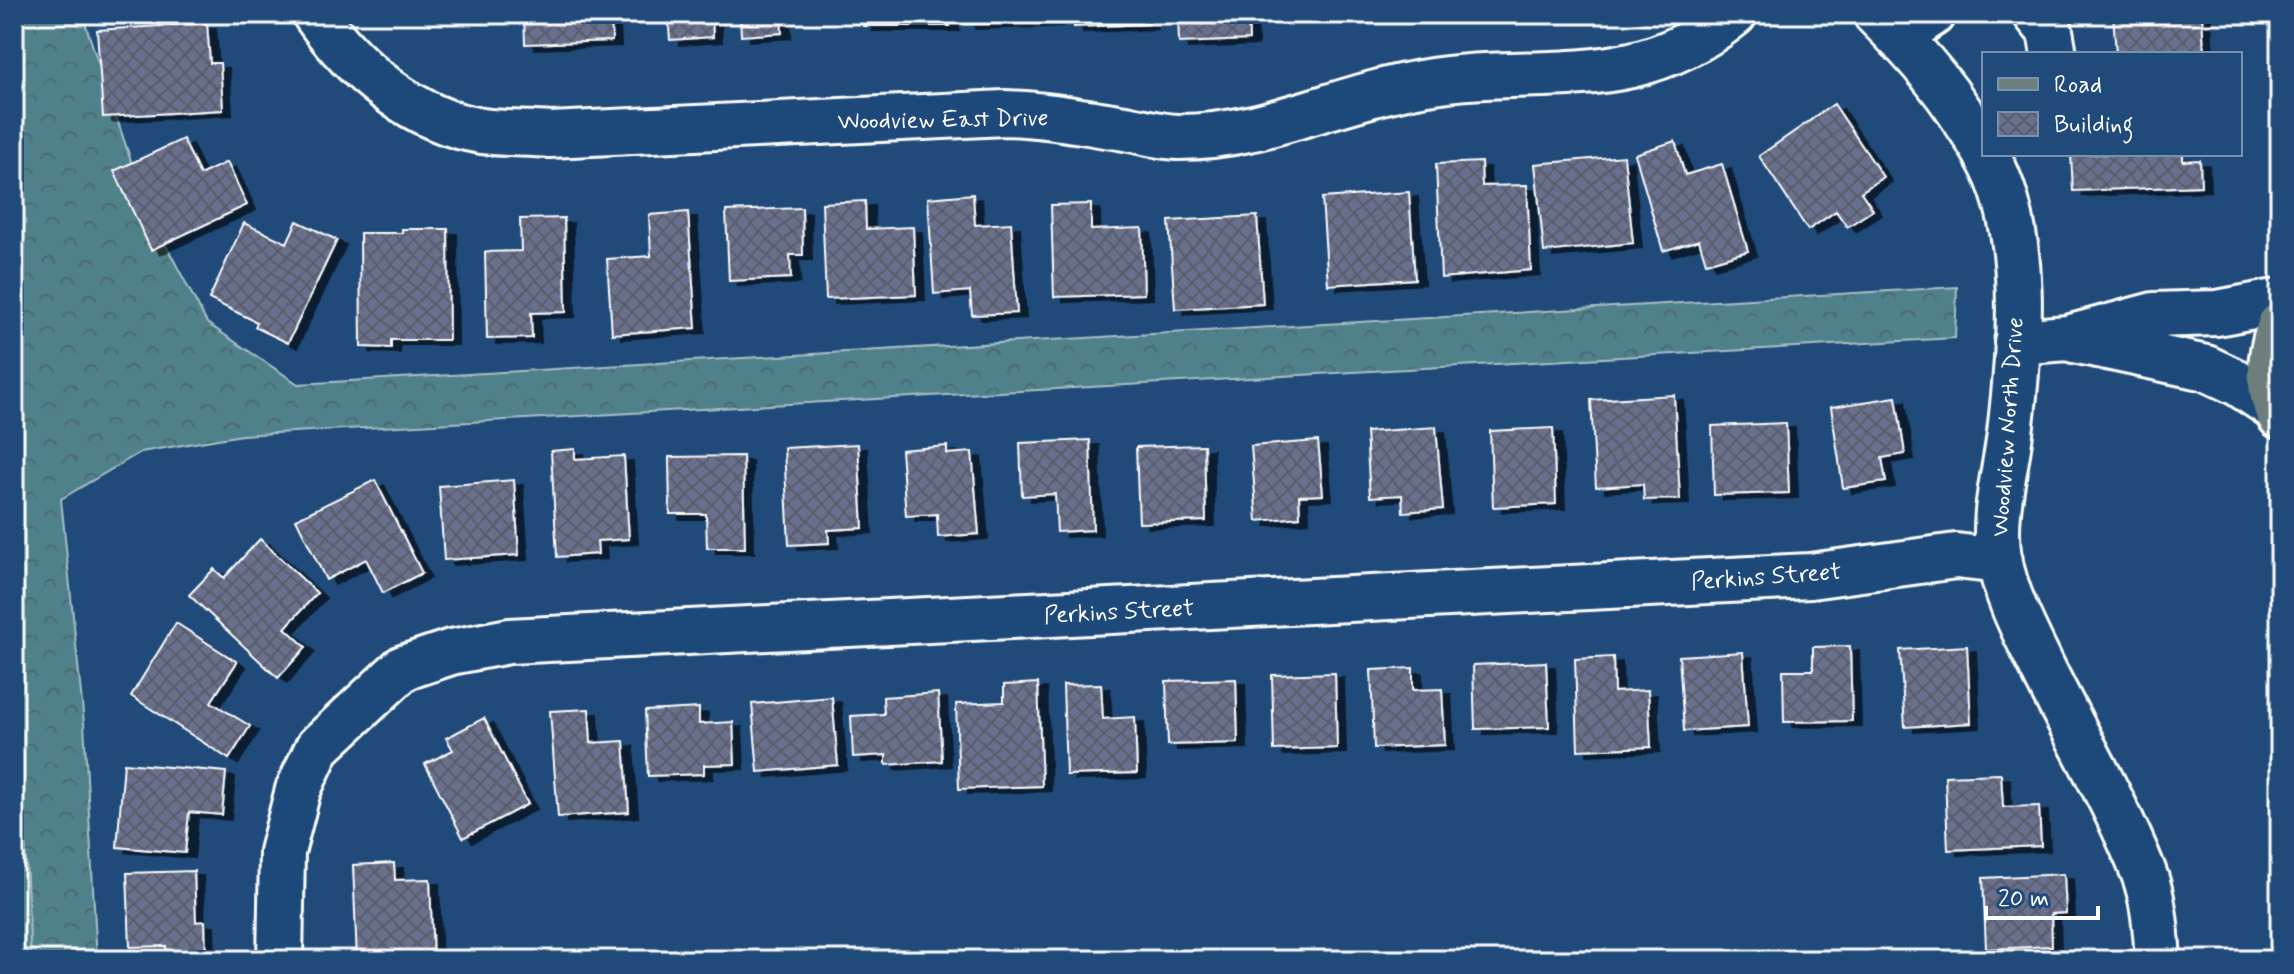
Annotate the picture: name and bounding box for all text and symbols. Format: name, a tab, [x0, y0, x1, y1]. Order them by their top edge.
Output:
legend	[1982, 52, 2242, 156]
text: Road	[2054, 70, 2102, 101]
street label: Woodview East Drive	[837, 103, 1049, 138]
text: Building	[2054, 110, 2134, 144]
street label: Woodview North Drive	[1985, 316, 2032, 538]
street label: Perkins Street	[1690, 557, 1842, 598]
street label: Perkins Street	[1043, 593, 1195, 632]
scale bar	[1986, 870, 2098, 920]
text: 20 m	[1998, 884, 2049, 915]

